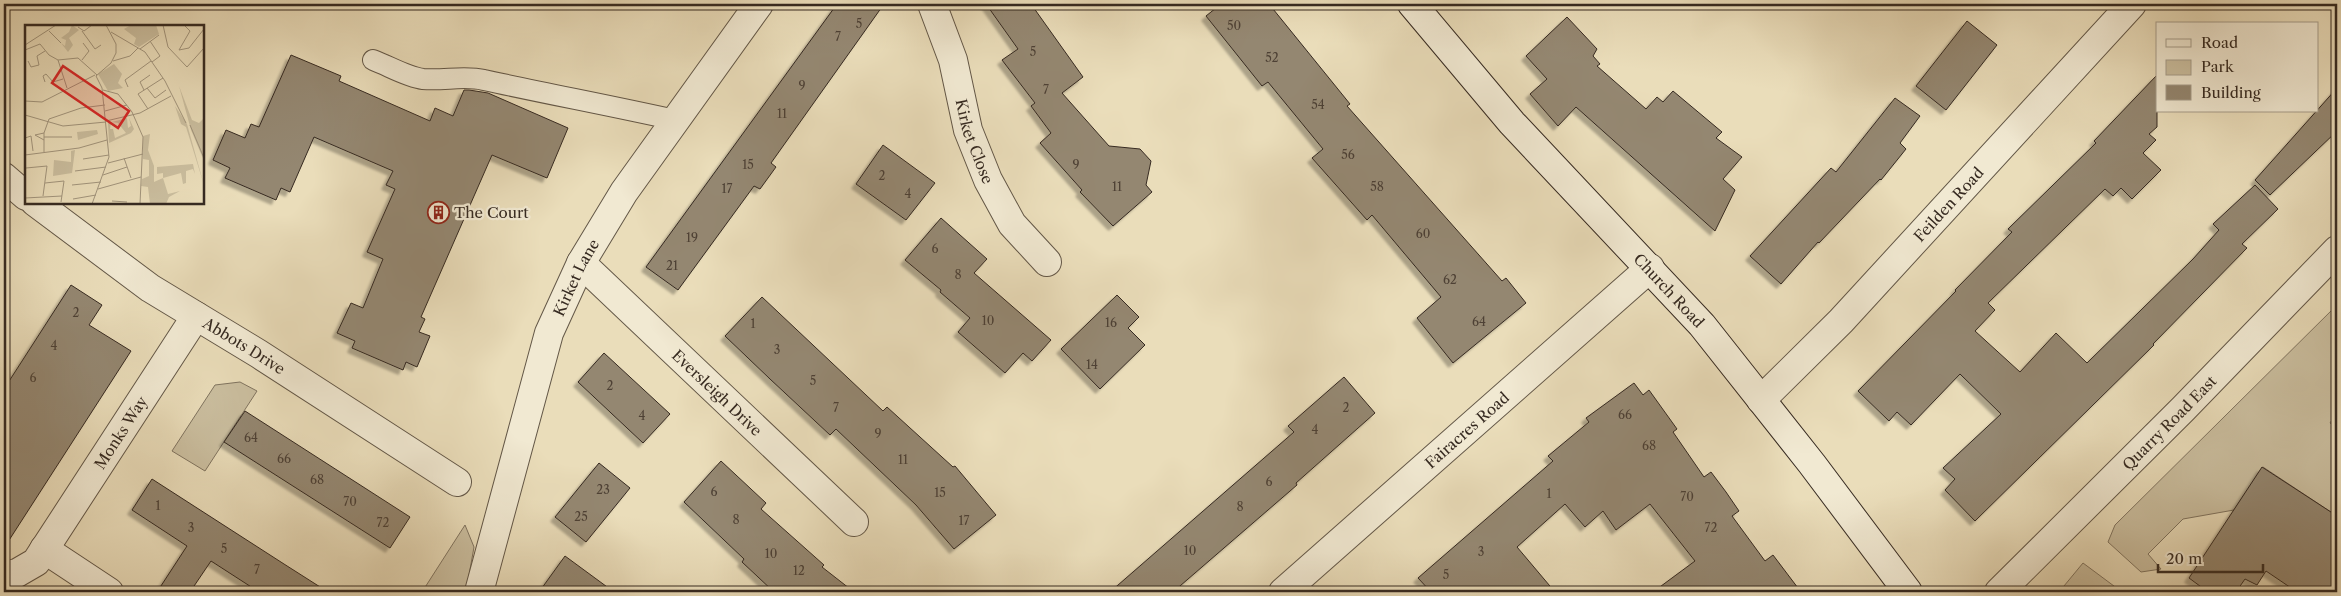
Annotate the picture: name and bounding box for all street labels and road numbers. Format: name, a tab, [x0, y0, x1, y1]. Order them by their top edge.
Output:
street label: Kirket Close	[952, 97, 998, 186]
street label: Feilden Road	[1909, 163, 1987, 245]
street label: Kirket Lane	[549, 235, 603, 319]
street label: Church Road	[1630, 249, 1709, 331]
street label: Abbots Drive	[199, 312, 289, 378]
street label: Eversleigh Drive	[668, 345, 766, 440]
street label: Quarry Road East	[2118, 371, 2220, 474]
street label: Fairacres Road	[1421, 388, 1513, 472]
street label: Monks Way	[90, 392, 151, 472]

